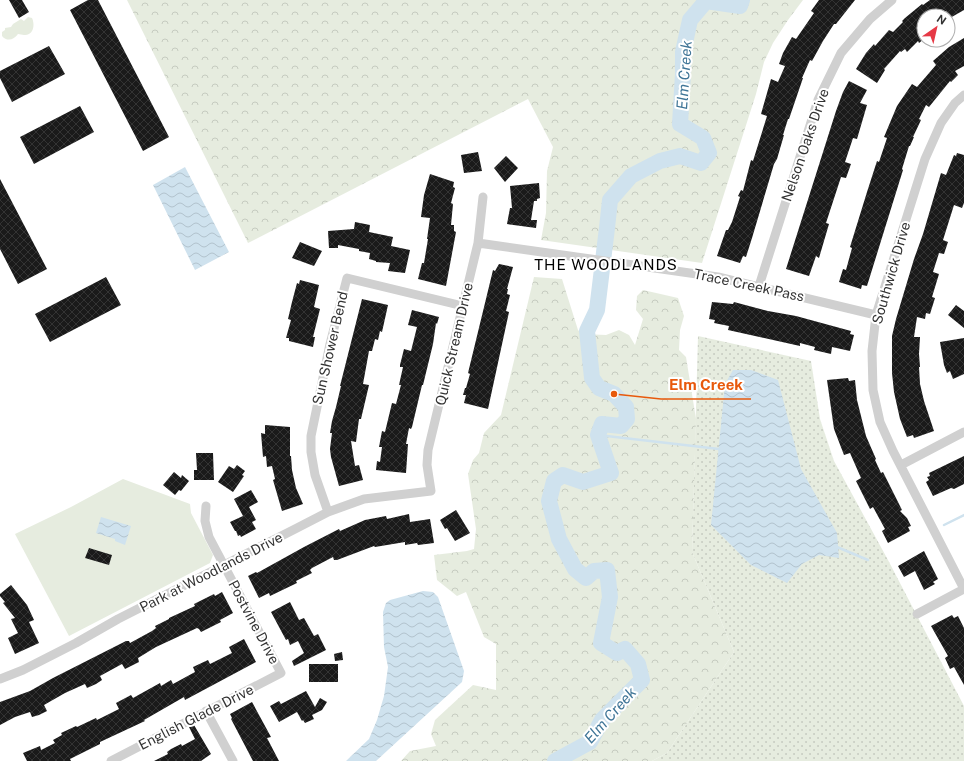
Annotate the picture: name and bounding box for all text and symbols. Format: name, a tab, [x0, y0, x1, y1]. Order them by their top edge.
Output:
north arrow	[916, 8, 956, 48]
text: N	[935, 12, 949, 27]
water label: Elm Creek	[673, 39, 695, 110]
street label: Nelson Oaks Drive	[778, 86, 832, 204]
street label: Southwick Drive	[869, 220, 913, 326]
district label: THE WOODLANDS	[534, 256, 678, 273]
street label: Trace Creek Pass	[692, 265, 806, 305]
street label: Quick Stream Drive	[432, 281, 476, 407]
street label: Sun Shower Bend	[309, 290, 351, 406]
callout: Elm Creek	[661, 372, 751, 399]
text: Elm Creek	[669, 376, 743, 393]
street label: Park at Woodlands Drive	[137, 529, 285, 615]
street label: Postvine Drive	[225, 577, 283, 667]
street label: English Glade Drive	[136, 681, 256, 753]
water label: Elm Creek	[581, 683, 640, 746]

